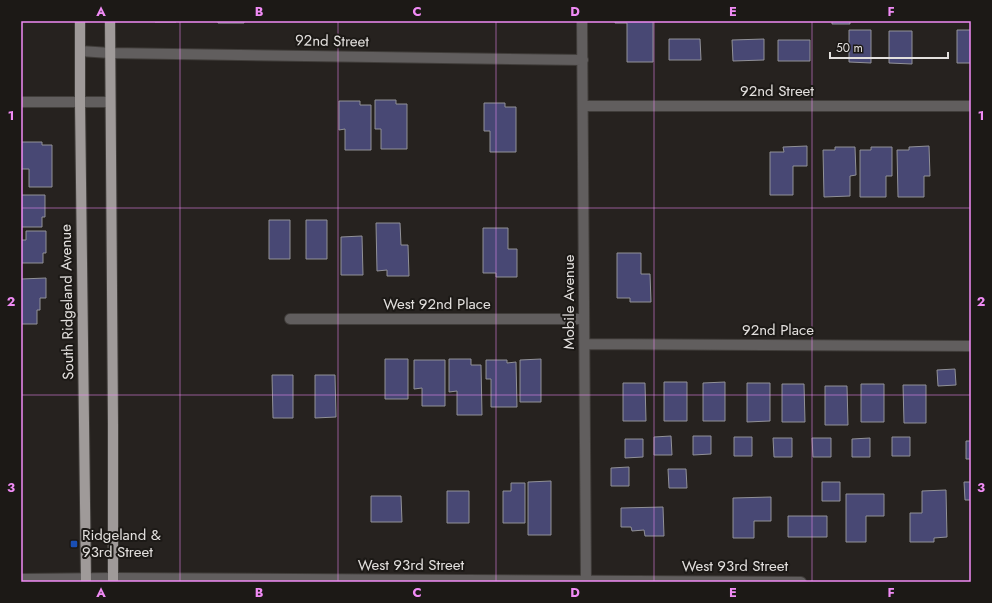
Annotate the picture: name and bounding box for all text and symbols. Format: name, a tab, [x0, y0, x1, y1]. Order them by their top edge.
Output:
text: A	[95, 2, 106, 21]
text: B	[255, 2, 264, 21]
text: C	[412, 2, 422, 21]
text: D	[570, 2, 580, 21]
text: E	[729, 2, 737, 21]
text: F	[887, 2, 895, 21]
street label: 92nd Street	[295, 29, 370, 53]
scale bar	[830, 34, 948, 60]
text: 50 m	[836, 39, 863, 57]
street label: 92nd Street	[740, 80, 814, 102]
text: 1	[8, 106, 14, 125]
text: 1	[978, 106, 984, 125]
street label: South Ridgeland Avenue	[55, 224, 79, 380]
street label: Mobile Avenue	[558, 254, 580, 350]
text: 2	[7, 292, 15, 311]
text: 2	[977, 292, 985, 311]
street label: West 92nd Place	[383, 293, 491, 315]
street label: 92nd Place	[742, 319, 814, 341]
text: 3	[7, 478, 15, 497]
text: 3	[977, 478, 985, 497]
place label: Ridgeland & 93rd Street	[82, 524, 161, 563]
marker: Ridgeland & 93rd Street	[69, 539, 79, 549]
street label: West 93rd Street	[358, 554, 465, 576]
street label: West 93rd Street	[682, 555, 789, 577]
text: A	[95, 583, 106, 602]
text: B	[255, 583, 264, 602]
text: C	[412, 583, 422, 602]
text: D	[570, 583, 580, 602]
text: E	[729, 583, 737, 602]
text: F	[887, 583, 895, 602]

